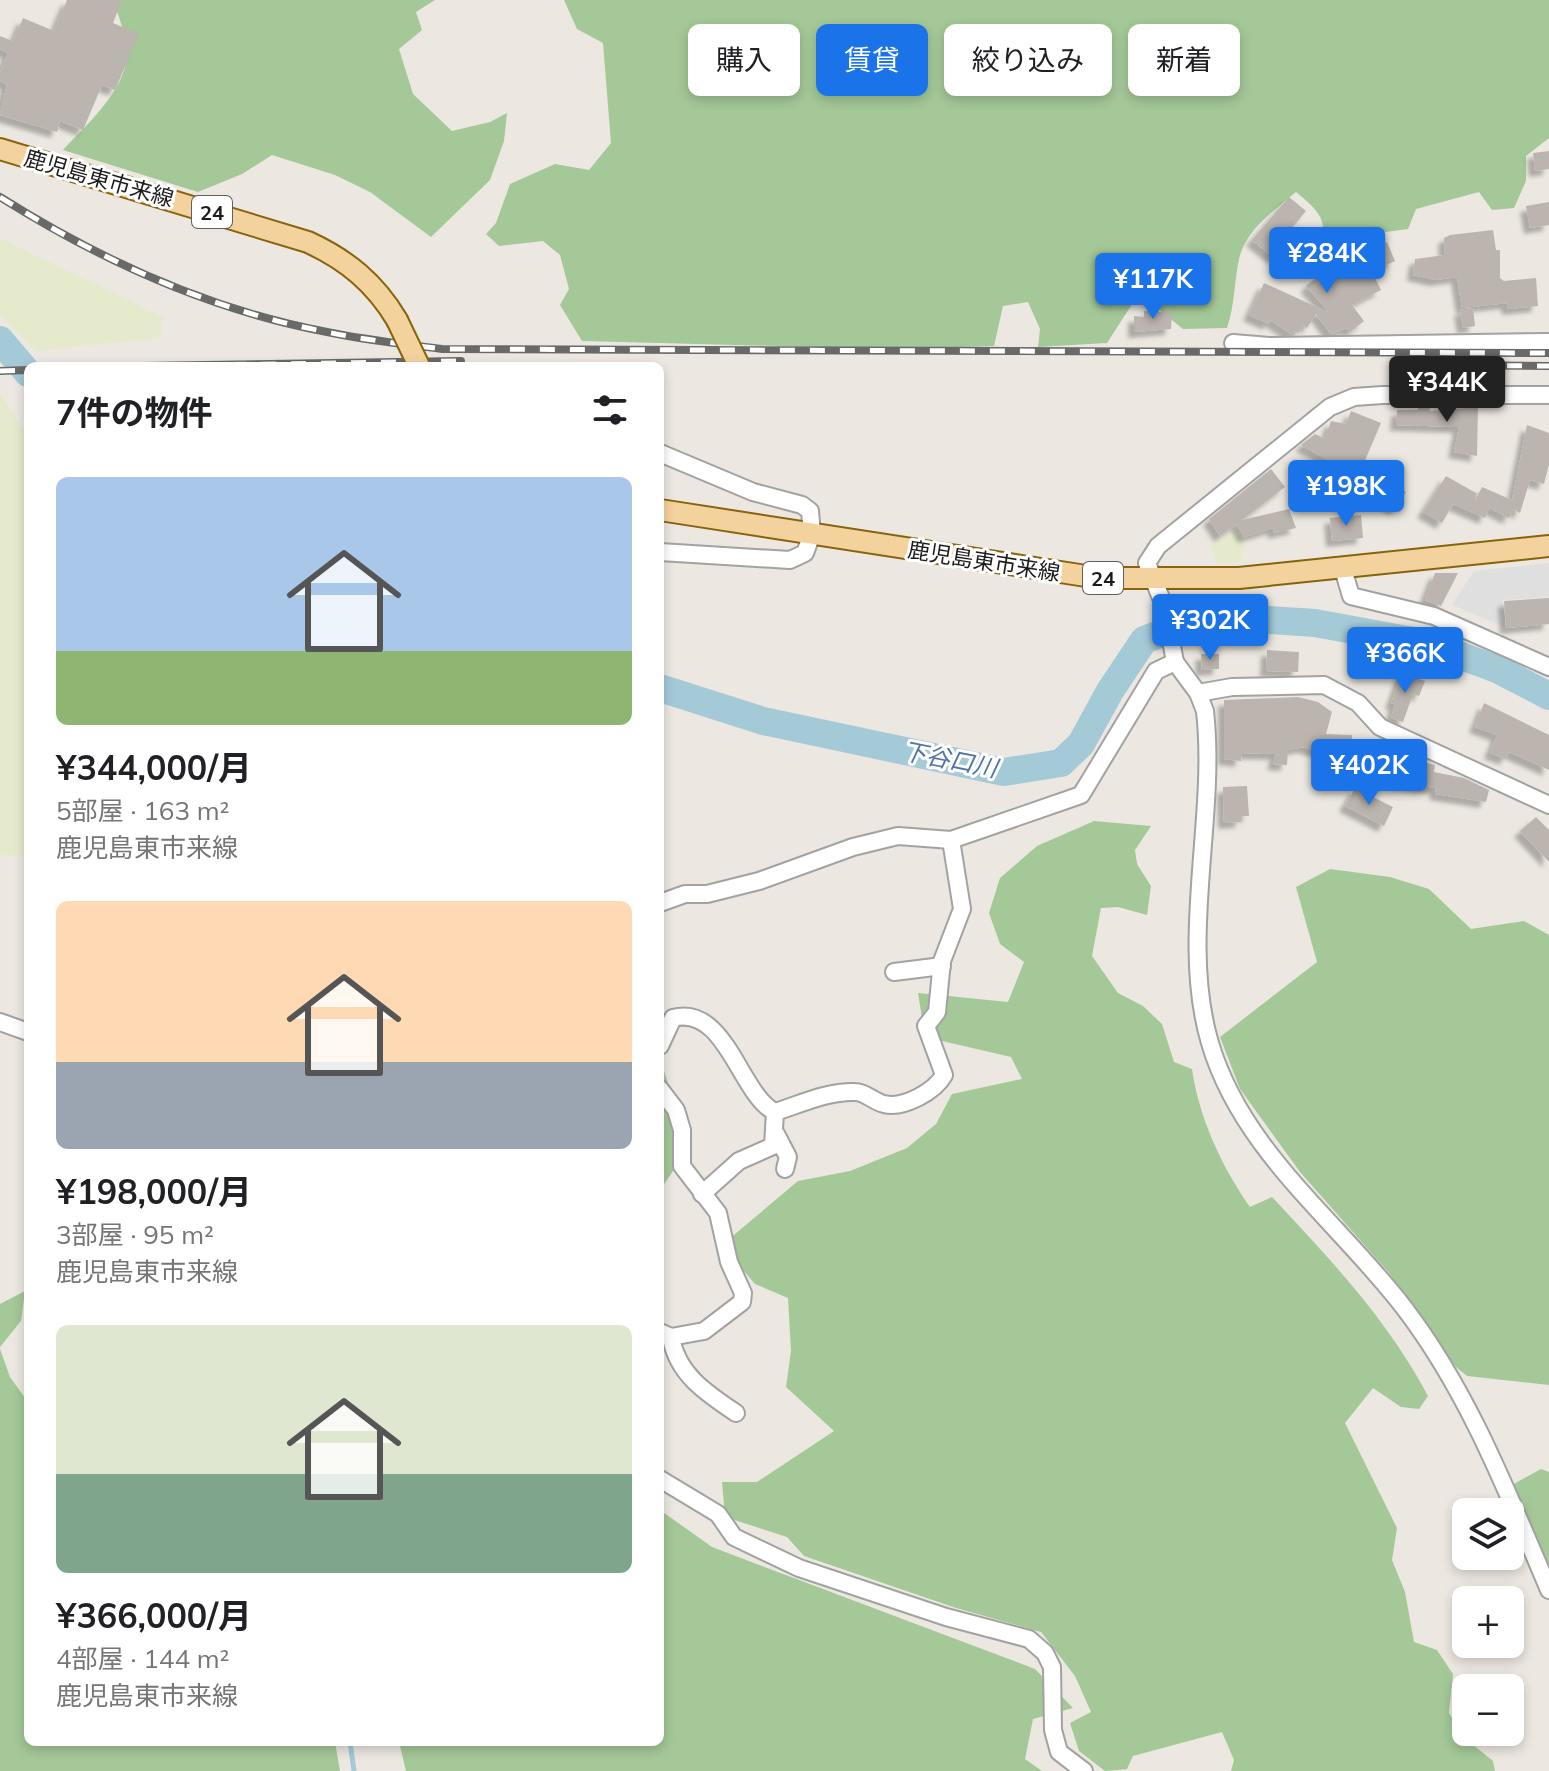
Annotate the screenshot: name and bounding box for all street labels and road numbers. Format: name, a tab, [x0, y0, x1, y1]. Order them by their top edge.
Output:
street label: 鹿児島東市来線	[21, 143, 177, 213]
road number: 24	[192, 196, 232, 228]
street label: 鹿児島東市来線	[906, 535, 1062, 587]
road number: 24	[1083, 562, 1123, 594]

